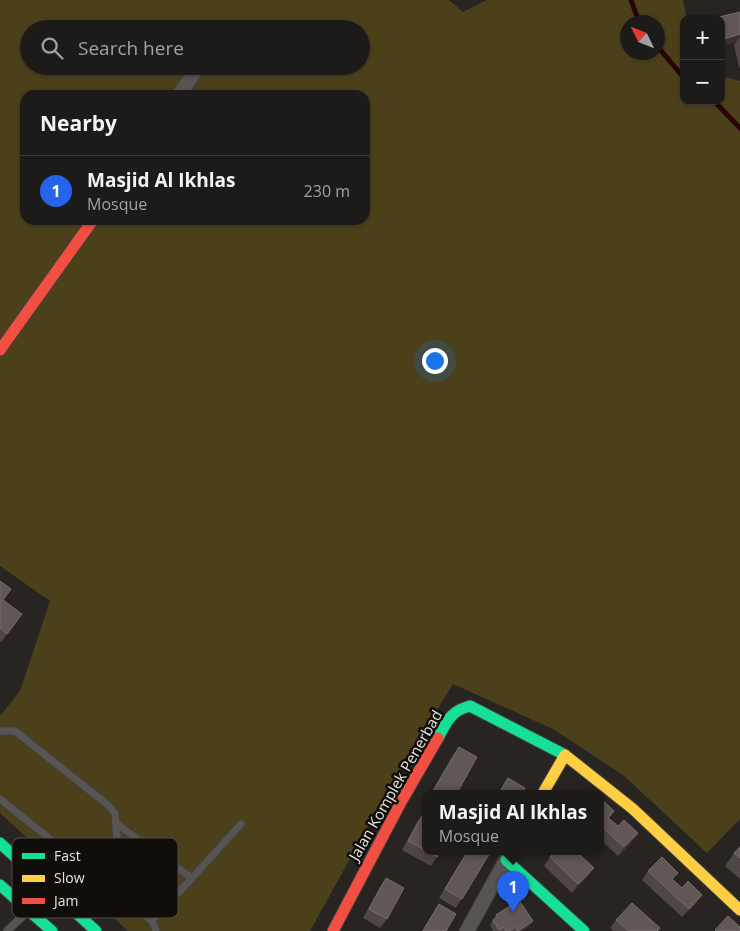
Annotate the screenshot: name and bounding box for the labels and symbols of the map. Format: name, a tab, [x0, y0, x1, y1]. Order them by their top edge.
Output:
north arrow	[620, 15, 665, 60]
your location	[422, 348, 448, 374]
street label: Jalan Komplek Penerbad	[343, 706, 446, 866]
legend	[12, 838, 178, 918]
text: Fast	[54, 846, 81, 865]
text: Slow	[54, 868, 85, 887]
pin: 1	[497, 871, 529, 912]
text: Jam	[52, 891, 79, 910]

